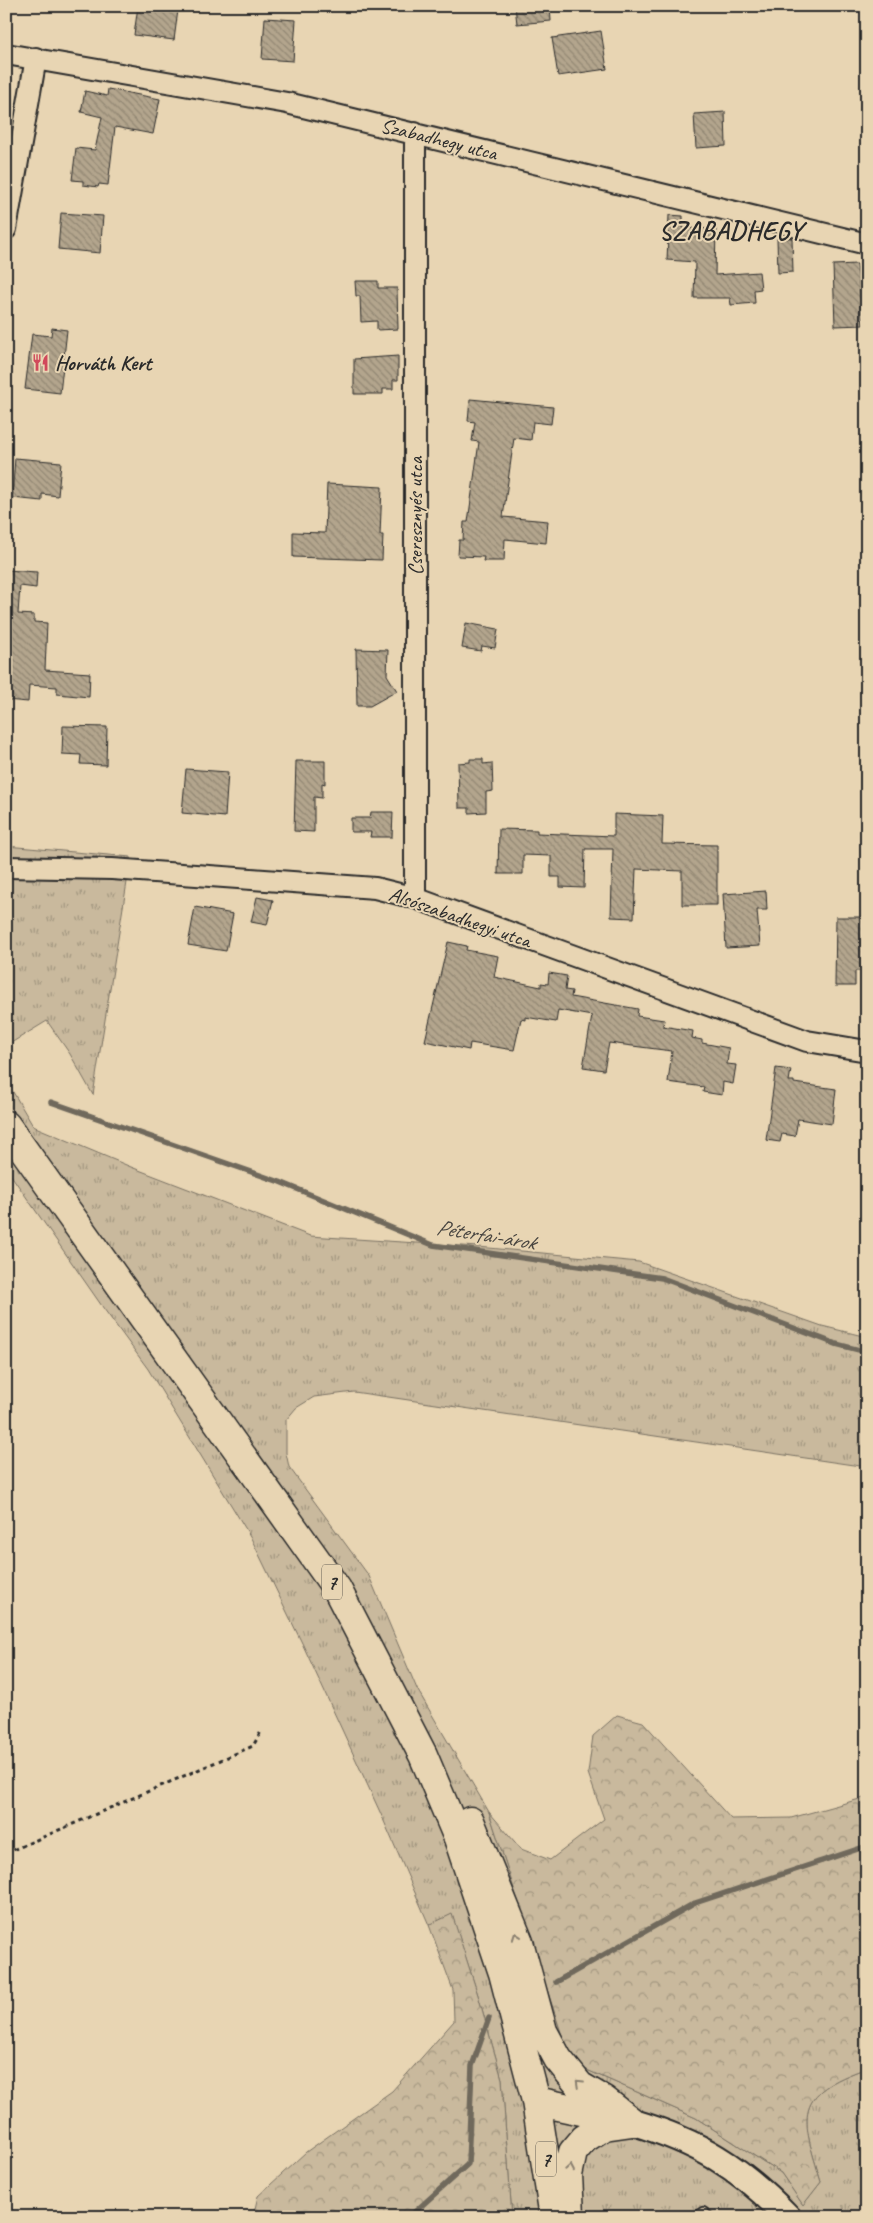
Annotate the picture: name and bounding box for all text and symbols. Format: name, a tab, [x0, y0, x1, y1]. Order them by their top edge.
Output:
street label: Szabadhegy utca	[378, 112, 501, 166]
district label: SZABADHEGY	[659, 214, 808, 247]
place label: Horváth Kert	[55, 350, 154, 376]
restaurant icon: Horváth Kert	[31, 353, 51, 373]
street label: Cseresznyés utca	[402, 455, 428, 575]
street label: Alsószabadhegyi utca	[386, 881, 537, 954]
water label: Péterfai-árok	[434, 1213, 541, 1257]
road number: 7	[322, 1564, 342, 1600]
one-way arrow	[512, 1932, 522, 1941]
one-way arrow	[576, 2080, 585, 2089]
road number: 7	[536, 2142, 556, 2176]
one-way arrow	[564, 2164, 574, 2173]

